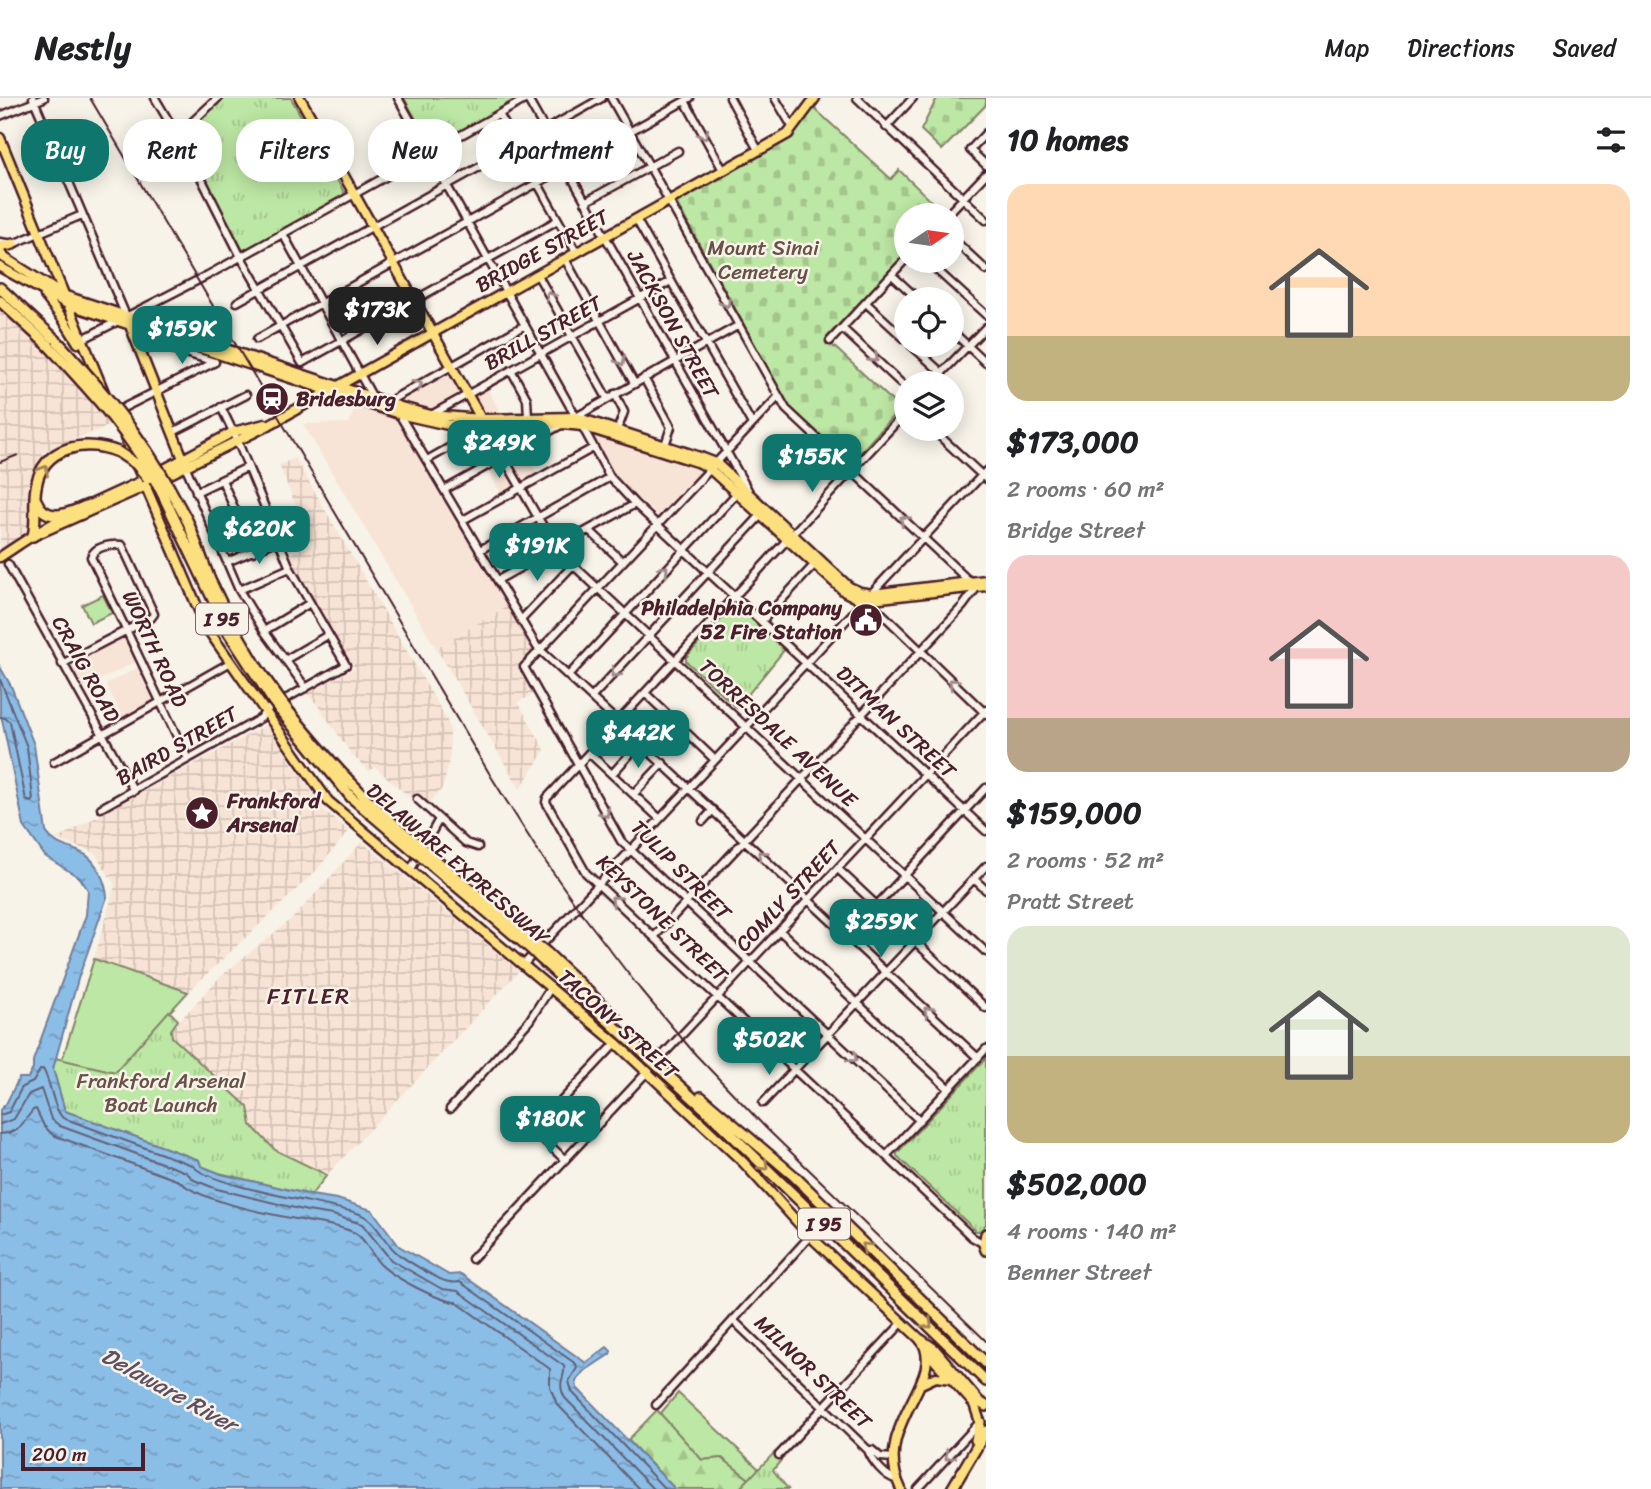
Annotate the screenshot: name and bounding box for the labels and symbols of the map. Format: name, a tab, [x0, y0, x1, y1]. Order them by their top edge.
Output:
one-way arrow	[696, 128, 709, 141]
street label: BRIDGE STREET	[468, 198, 617, 303]
north arrow	[894, 203, 964, 273]
park label: Mount Sinai Cemetery	[707, 229, 820, 291]
street label: JACKSON STREET	[616, 241, 731, 407]
street label: BRILL STREET	[477, 284, 611, 381]
pin: $173K	[328, 288, 426, 347]
one-way arrow	[545, 291, 558, 304]
one-way arrow	[718, 295, 731, 308]
pin: $159K	[133, 306, 231, 366]
one-way arrow	[866, 350, 879, 363]
one-way arrow	[613, 354, 627, 367]
station icon: Bridesburg	[253, 380, 291, 418]
place label: Bridesburg	[296, 380, 397, 418]
one-way arrow	[411, 380, 424, 393]
pin: $249K	[450, 420, 548, 480]
pin: $155K	[763, 434, 861, 494]
one-way arrow	[36, 465, 49, 478]
pin: $620K	[210, 506, 308, 566]
one-way arrow	[899, 516, 912, 529]
pin: $191K	[488, 524, 586, 583]
one-way arrow	[656, 565, 669, 578]
street label: WORTH ROAD	[111, 584, 199, 714]
place label: Philadelphia Company 52 Fire Station	[641, 589, 843, 651]
public building icon: Philadelphia Company 52 Fire Station	[847, 601, 885, 639]
road number: I 95	[196, 604, 248, 634]
street label: CRAIG ROAD	[41, 608, 131, 730]
street label: TORRESDALE AVENUE	[690, 649, 867, 818]
street label: DITMAN STREET	[827, 656, 966, 789]
one-way arrow	[610, 665, 623, 678]
one-way arrow	[948, 679, 961, 692]
street label: BAIRD STREET	[109, 695, 247, 796]
pin: $442K	[589, 710, 687, 770]
street label: DELAWARE EXPRESSWAY	[357, 773, 560, 956]
place label: Frankford Arsenal	[226, 782, 322, 844]
place icon: Frankford Arsenal	[183, 794, 221, 832]
one-way arrow	[597, 805, 610, 818]
street label: TULIP STREET	[621, 810, 742, 931]
street label: COMLY STREET	[726, 830, 852, 961]
street label: KEYSTONE STREET	[587, 844, 738, 993]
one-way arrow	[757, 851, 770, 864]
one-way arrow	[610, 896, 623, 908]
pin: $259K	[832, 900, 930, 959]
street label: TACONY STREET	[549, 959, 689, 1090]
district label: FITLER	[267, 976, 351, 1017]
one-way arrow	[923, 1007, 936, 1019]
pin: $502K	[720, 1018, 818, 1077]
one-way arrow	[845, 1049, 858, 1062]
park label: Frankford Arsenal Boat Launch	[77, 1062, 246, 1124]
pin: $180K	[501, 1096, 599, 1156]
one-way arrow	[756, 1158, 769, 1171]
road number: I 95	[798, 1208, 850, 1240]
one-way arrow	[862, 1243, 875, 1256]
street label: MILNOR STREET	[745, 1305, 882, 1440]
one-way arrow	[919, 1316, 932, 1329]
water label: Delaware River	[94, 1336, 248, 1446]
scale bar	[21, 1440, 145, 1472]
one-way arrow	[945, 1447, 958, 1460]

